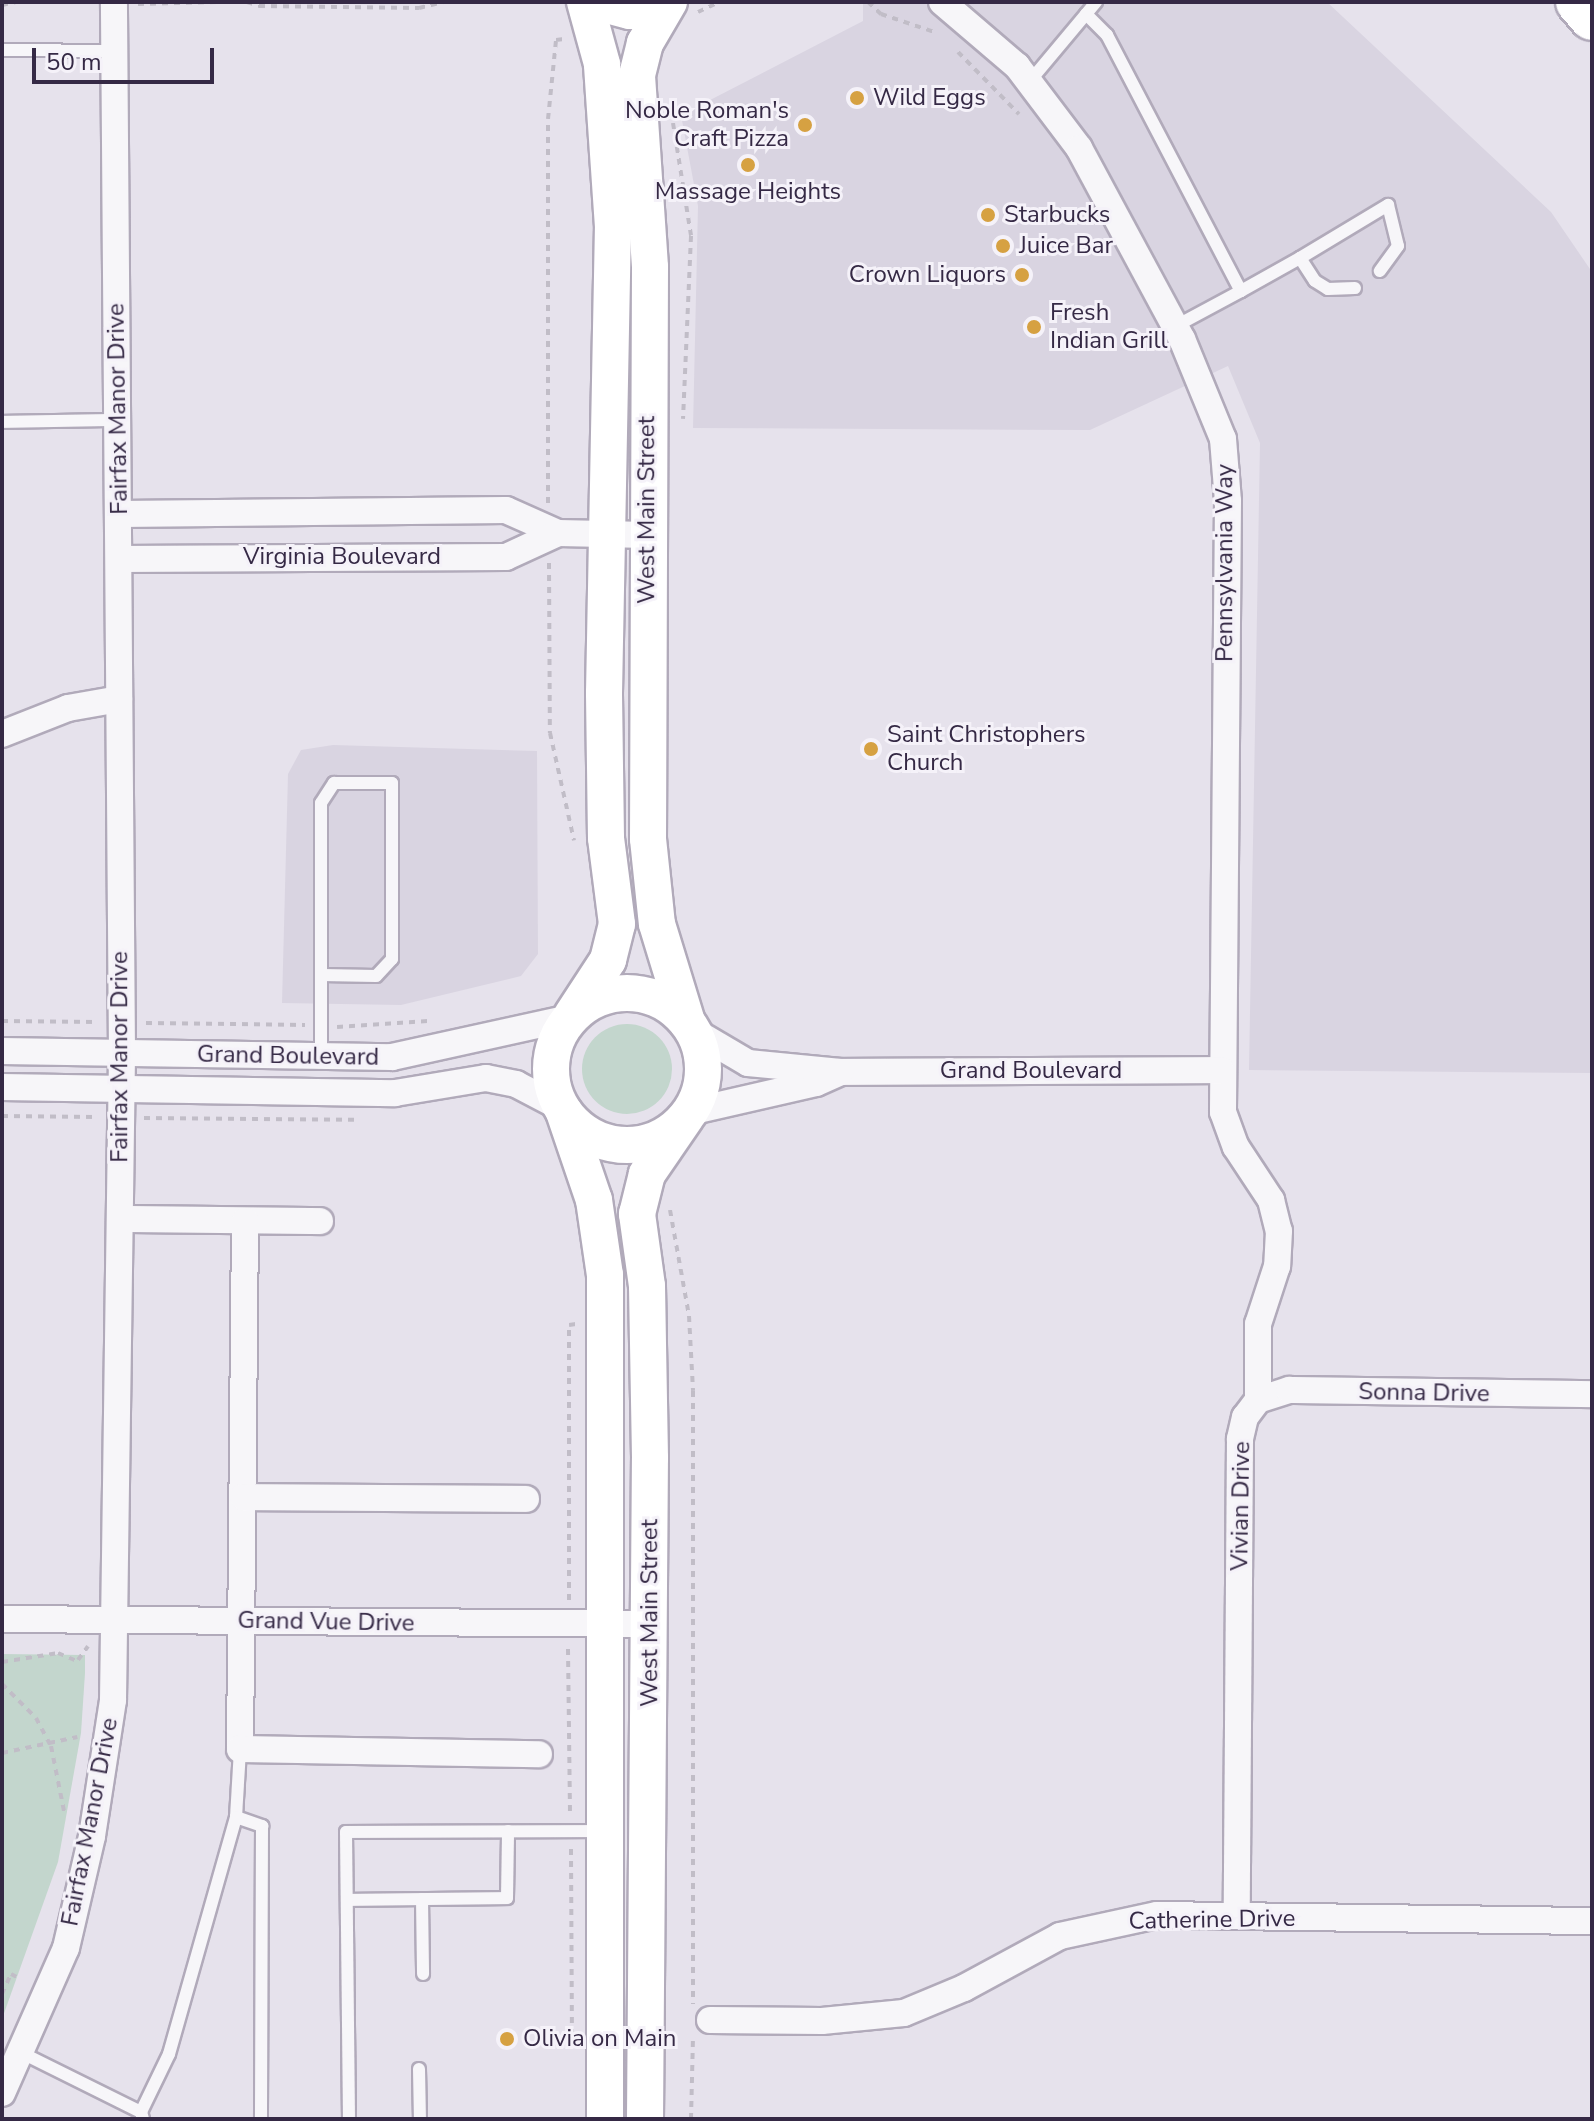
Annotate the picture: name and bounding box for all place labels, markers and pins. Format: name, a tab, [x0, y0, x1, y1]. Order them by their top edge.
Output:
place label: Wild Eggs	[873, 84, 986, 112]
marker: Wild Eggs	[848, 89, 866, 107]
place label: Noble Roman's Craft Pizza	[625, 97, 789, 153]
marker: Noble Roman's Craft Pizza	[796, 116, 814, 134]
marker: Massage Heights	[739, 156, 757, 174]
place label: Massage Heights	[655, 178, 841, 206]
place label: Starbucks	[1004, 201, 1110, 229]
marker: Starbucks	[979, 206, 997, 224]
place label: Juice Bar	[1019, 232, 1113, 260]
marker: Juice Bar	[994, 237, 1012, 255]
place label: Crown Liquors	[849, 261, 1006, 289]
marker: Crown Liquors	[1013, 266, 1031, 284]
place label: Fresh Indian Grill	[1050, 299, 1168, 355]
marker: Fresh Indian Grill	[1025, 318, 1043, 336]
place label: Saint Christophers Church	[887, 721, 1086, 777]
marker: Saint Christophers Church	[862, 740, 880, 758]
place label: Olivia on Main	[523, 2025, 676, 2053]
marker: Olivia on Main	[498, 2030, 516, 2048]

